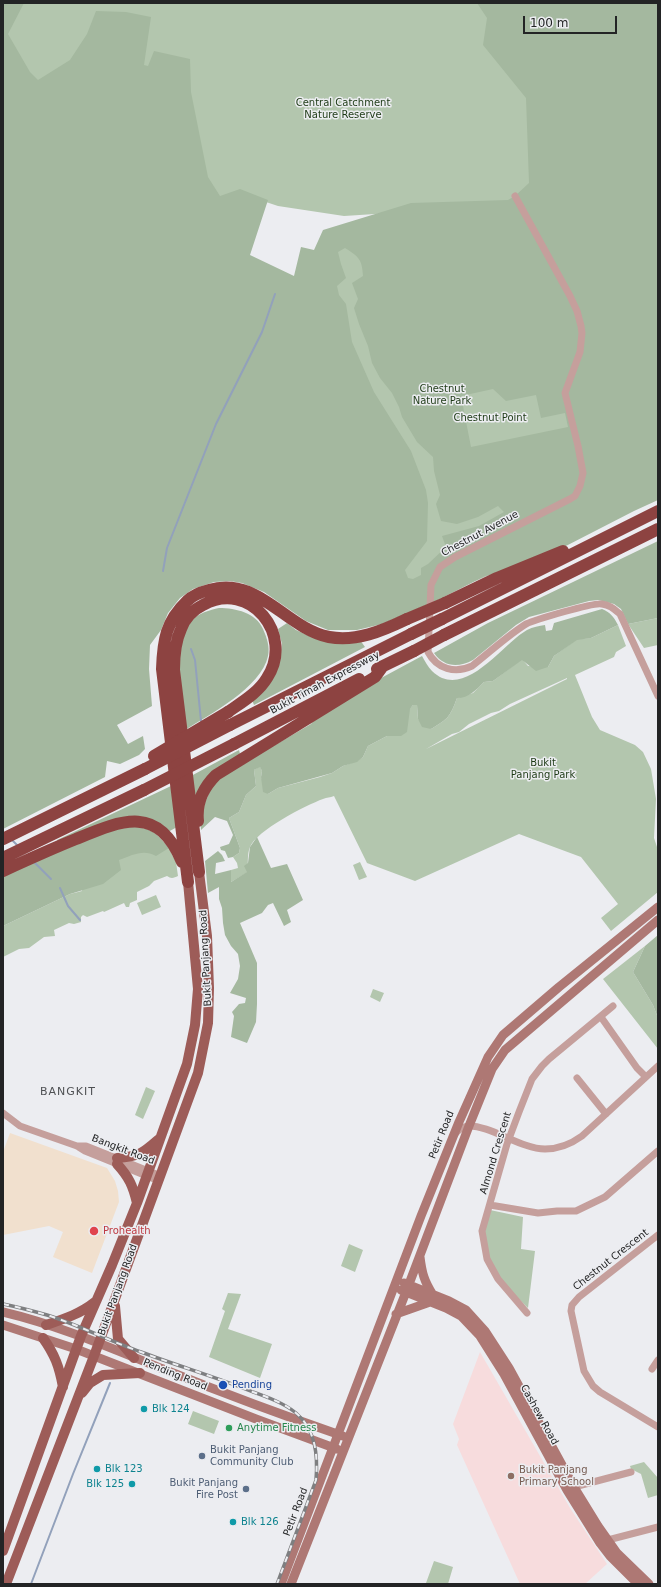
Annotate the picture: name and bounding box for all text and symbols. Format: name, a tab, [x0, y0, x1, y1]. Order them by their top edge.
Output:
scale bar	[525, 8, 619, 34]
text: 100 m	[530, 16, 568, 30]
park label: Central Catchment Nature Reserve	[296, 97, 390, 120]
park label: Chestnut Nature Park	[413, 383, 471, 406]
park label: Chestnut Point	[453, 412, 527, 424]
street label: Chestnut Avenue	[439, 509, 521, 559]
street label: Bukit Timah Expressway	[268, 649, 382, 717]
park label: Bukit Panjang Park	[511, 757, 575, 780]
street label: Bukit Panjang Road	[197, 909, 215, 1007]
district label: BANGKIT	[40, 1085, 96, 1099]
street label: Petir Road	[427, 1109, 457, 1161]
street label: Almond Crescent	[478, 1110, 514, 1196]
street label: Bangkit Road	[90, 1132, 156, 1168]
marker: Prohealth	[88, 1225, 100, 1237]
place label: Prohealth	[103, 1225, 151, 1237]
street label: Chestnut Crescent	[571, 1227, 651, 1293]
street label: Bukit Panjang Road	[96, 1242, 140, 1338]
street label: Pending Road	[141, 1357, 209, 1393]
marker: Pending	[217, 1379, 229, 1391]
place label: Pending	[232, 1379, 272, 1391]
street label: Cashew Road	[517, 1383, 561, 1447]
place label: Blk 124	[152, 1403, 190, 1415]
marker: Blk 124	[139, 1404, 149, 1414]
place label: Anytime Fitness	[237, 1422, 317, 1434]
marker: Anytime Fitness	[224, 1423, 234, 1433]
place label: Bukit Panjang Community Club	[210, 1444, 294, 1468]
marker: Bukit Panjang Community Club	[197, 1451, 207, 1461]
place label: Blk 123	[105, 1463, 143, 1475]
marker: Blk 123	[92, 1464, 102, 1474]
place label: Bukit Panjang Primary School	[519, 1464, 594, 1488]
marker: Bukit Panjang Primary School	[506, 1471, 516, 1481]
place label: Bukit Panjang Fire Post	[169, 1477, 238, 1500]
place label: Blk 125	[86, 1478, 124, 1490]
marker: Blk 125	[127, 1479, 137, 1489]
marker: Bukit Panjang Fire Post	[241, 1484, 251, 1494]
street label: Petir Road	[281, 1486, 311, 1538]
place label: Blk 126	[241, 1516, 279, 1528]
marker: Blk 126	[228, 1517, 238, 1527]

